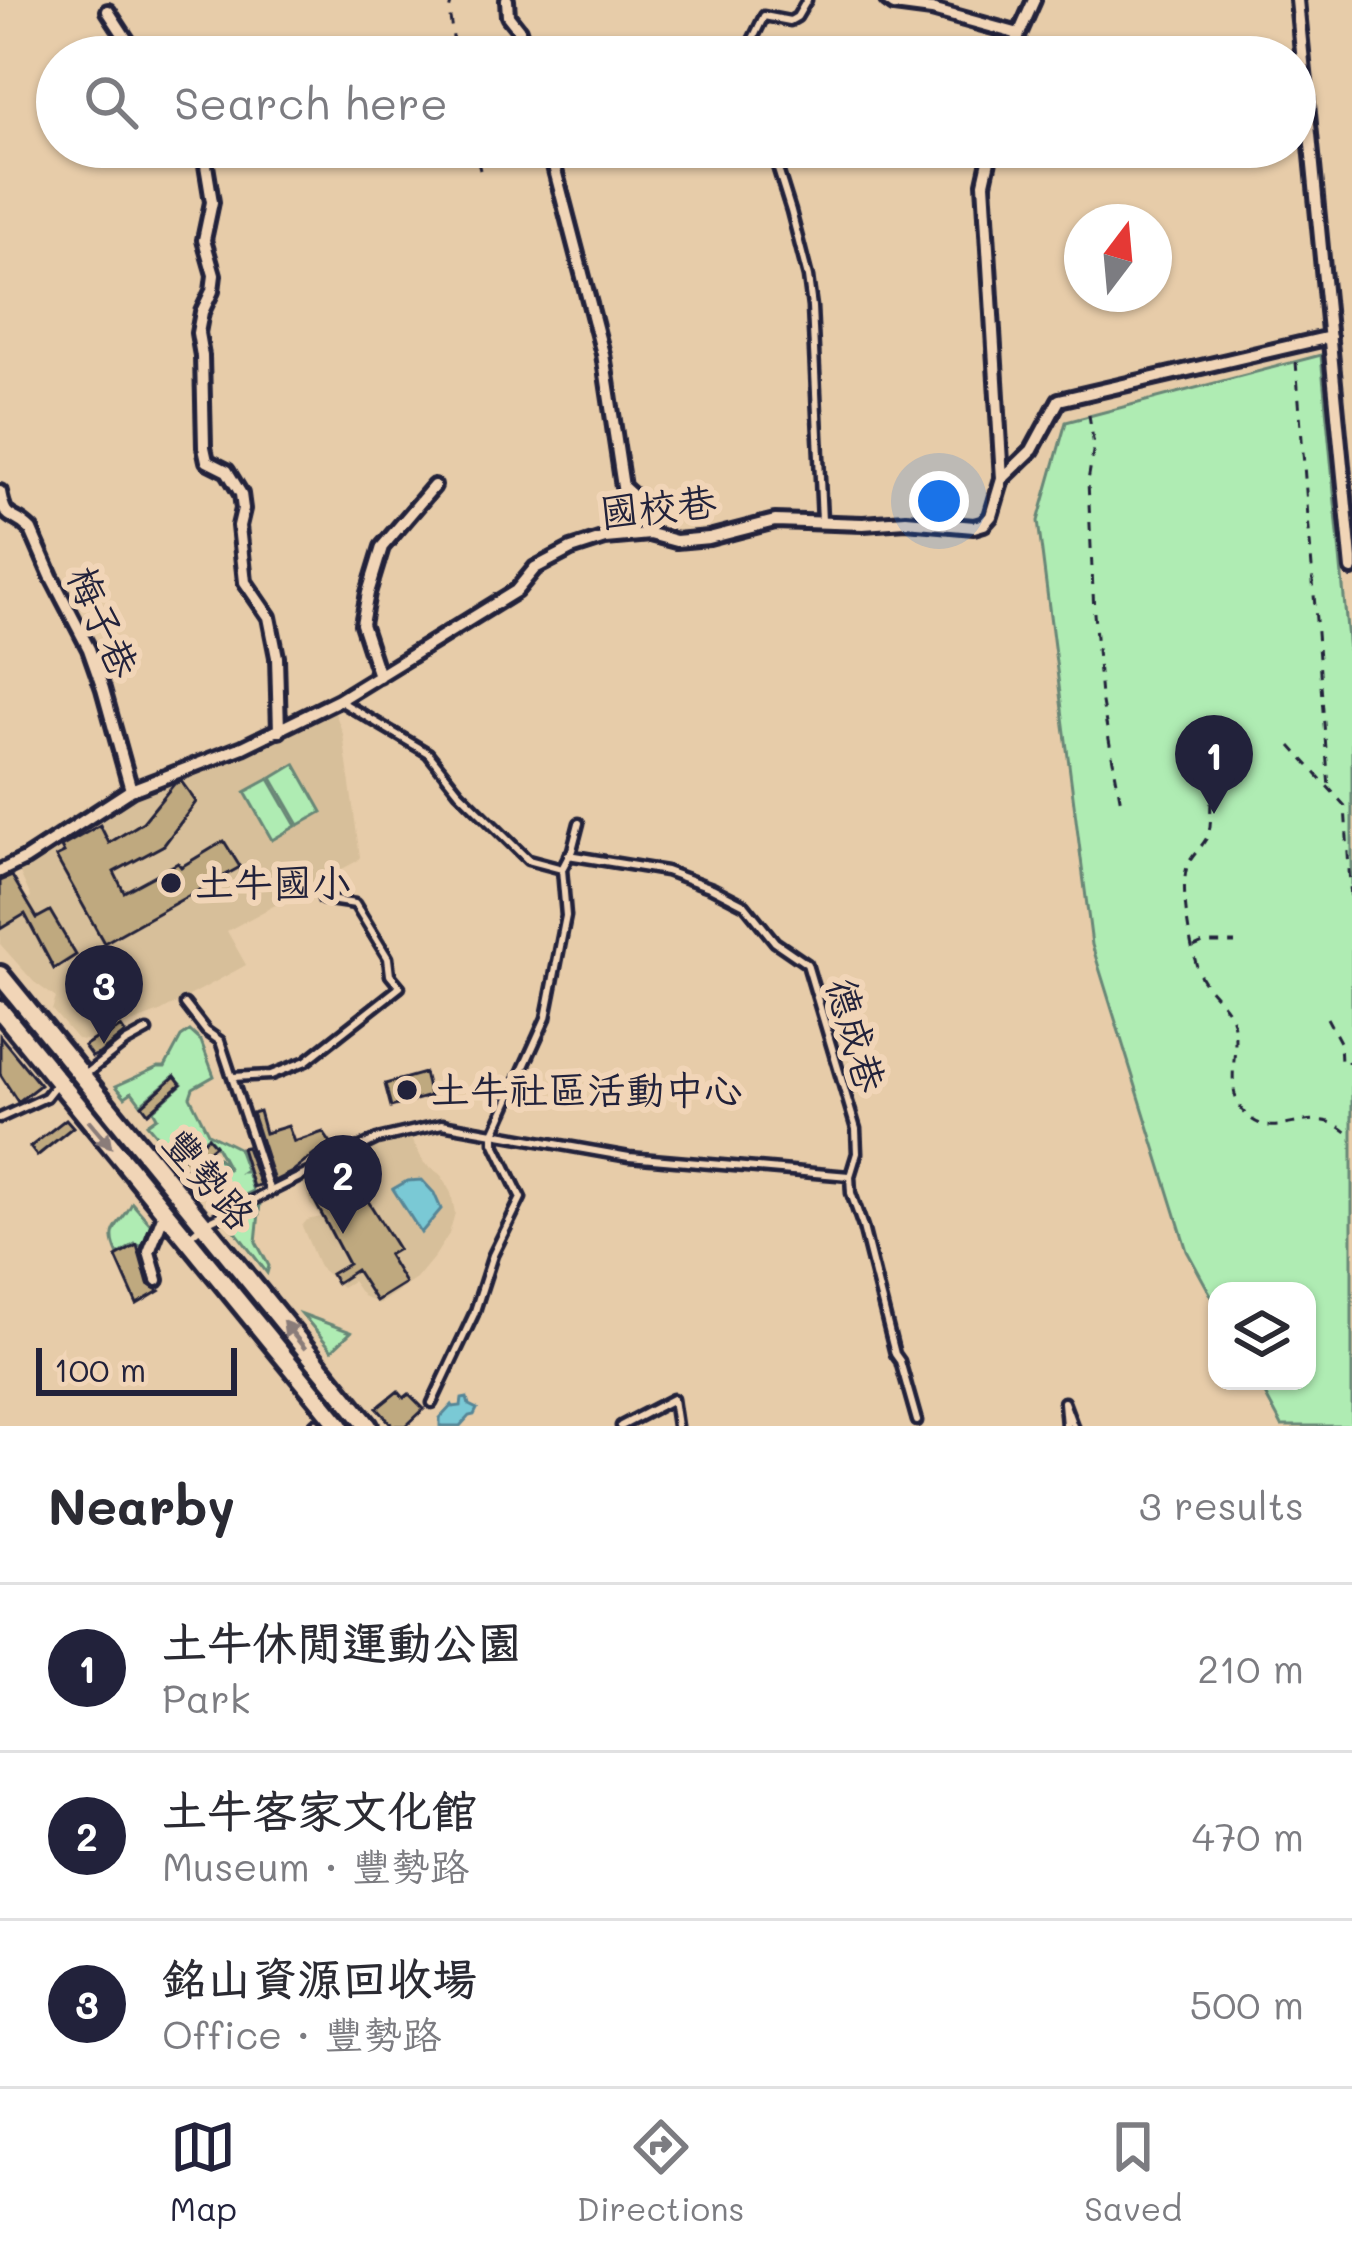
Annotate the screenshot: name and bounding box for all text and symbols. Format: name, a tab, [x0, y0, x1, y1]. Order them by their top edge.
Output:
search box	[36, 36, 1316, 168]
icon: search	[78, 69, 144, 135]
text: Search here	[174, 73, 448, 131]
north arrow	[1064, 204, 1172, 312]
your location	[909, 471, 969, 531]
street label: 國校巷	[597, 474, 719, 537]
street label: 梅子巷	[57, 558, 151, 685]
pin: 1	[1175, 715, 1253, 814]
place label: 土牛國小	[195, 856, 351, 907]
marker: 土牛國小	[158, 870, 184, 896]
pin: 3	[65, 945, 143, 1044]
street label: 德成巷	[817, 971, 898, 1098]
place label: 土牛社區活動中心	[431, 1063, 743, 1114]
marker: 土牛社區活動中心	[394, 1077, 420, 1103]
street label: 豐勢路	[153, 1117, 267, 1239]
one-way arrow	[87, 1118, 113, 1149]
pin: 2	[304, 1135, 382, 1234]
map controls	[1208, 1282, 1316, 1390]
button: layers	[1208, 1282, 1316, 1390]
one-way arrow	[282, 1320, 307, 1351]
scale bar	[36, 1342, 237, 1395]
text: 100 m	[54, 1347, 146, 1390]
text: Nearby	[48, 1471, 235, 1538]
text: 3 results	[1139, 1479, 1304, 1530]
text: 土牛休閒運動公園	[162, 1612, 522, 1670]
text: 1	[78, 1642, 96, 1693]
text: 210 m	[1197, 1642, 1304, 1693]
text: Park	[162, 1672, 250, 1723]
text: 土牛客家文化館	[162, 1780, 477, 1838]
text: 2	[76, 1810, 98, 1861]
text: 470 m	[1192, 1810, 1304, 1861]
text: Museum · 豐勢路	[162, 1840, 469, 1891]
text: 銘山資源回收場	[162, 1948, 477, 2006]
text: 3	[75, 1978, 99, 2029]
text: 500 m	[1190, 1978, 1304, 2029]
text: Office · 豐勢路	[162, 2008, 441, 2059]
tab: Map	[170, 2114, 237, 2229]
tab: Directions	[577, 2114, 744, 2229]
tab: Saved	[1084, 2114, 1182, 2229]

